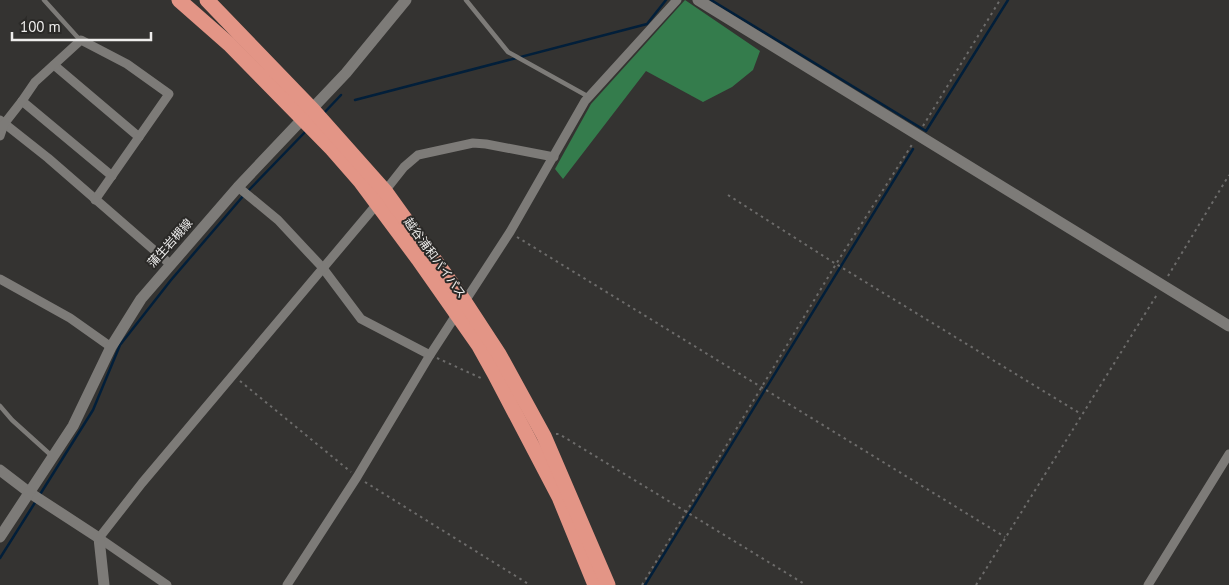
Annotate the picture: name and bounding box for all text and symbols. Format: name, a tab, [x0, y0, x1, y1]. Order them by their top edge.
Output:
scale bar	[12, 10, 151, 42]
text: 100 m	[20, 17, 61, 36]
street label: 蒲生岩槻線	[144, 215, 195, 270]
street label: 越谷浦和バイパス	[401, 215, 470, 301]

